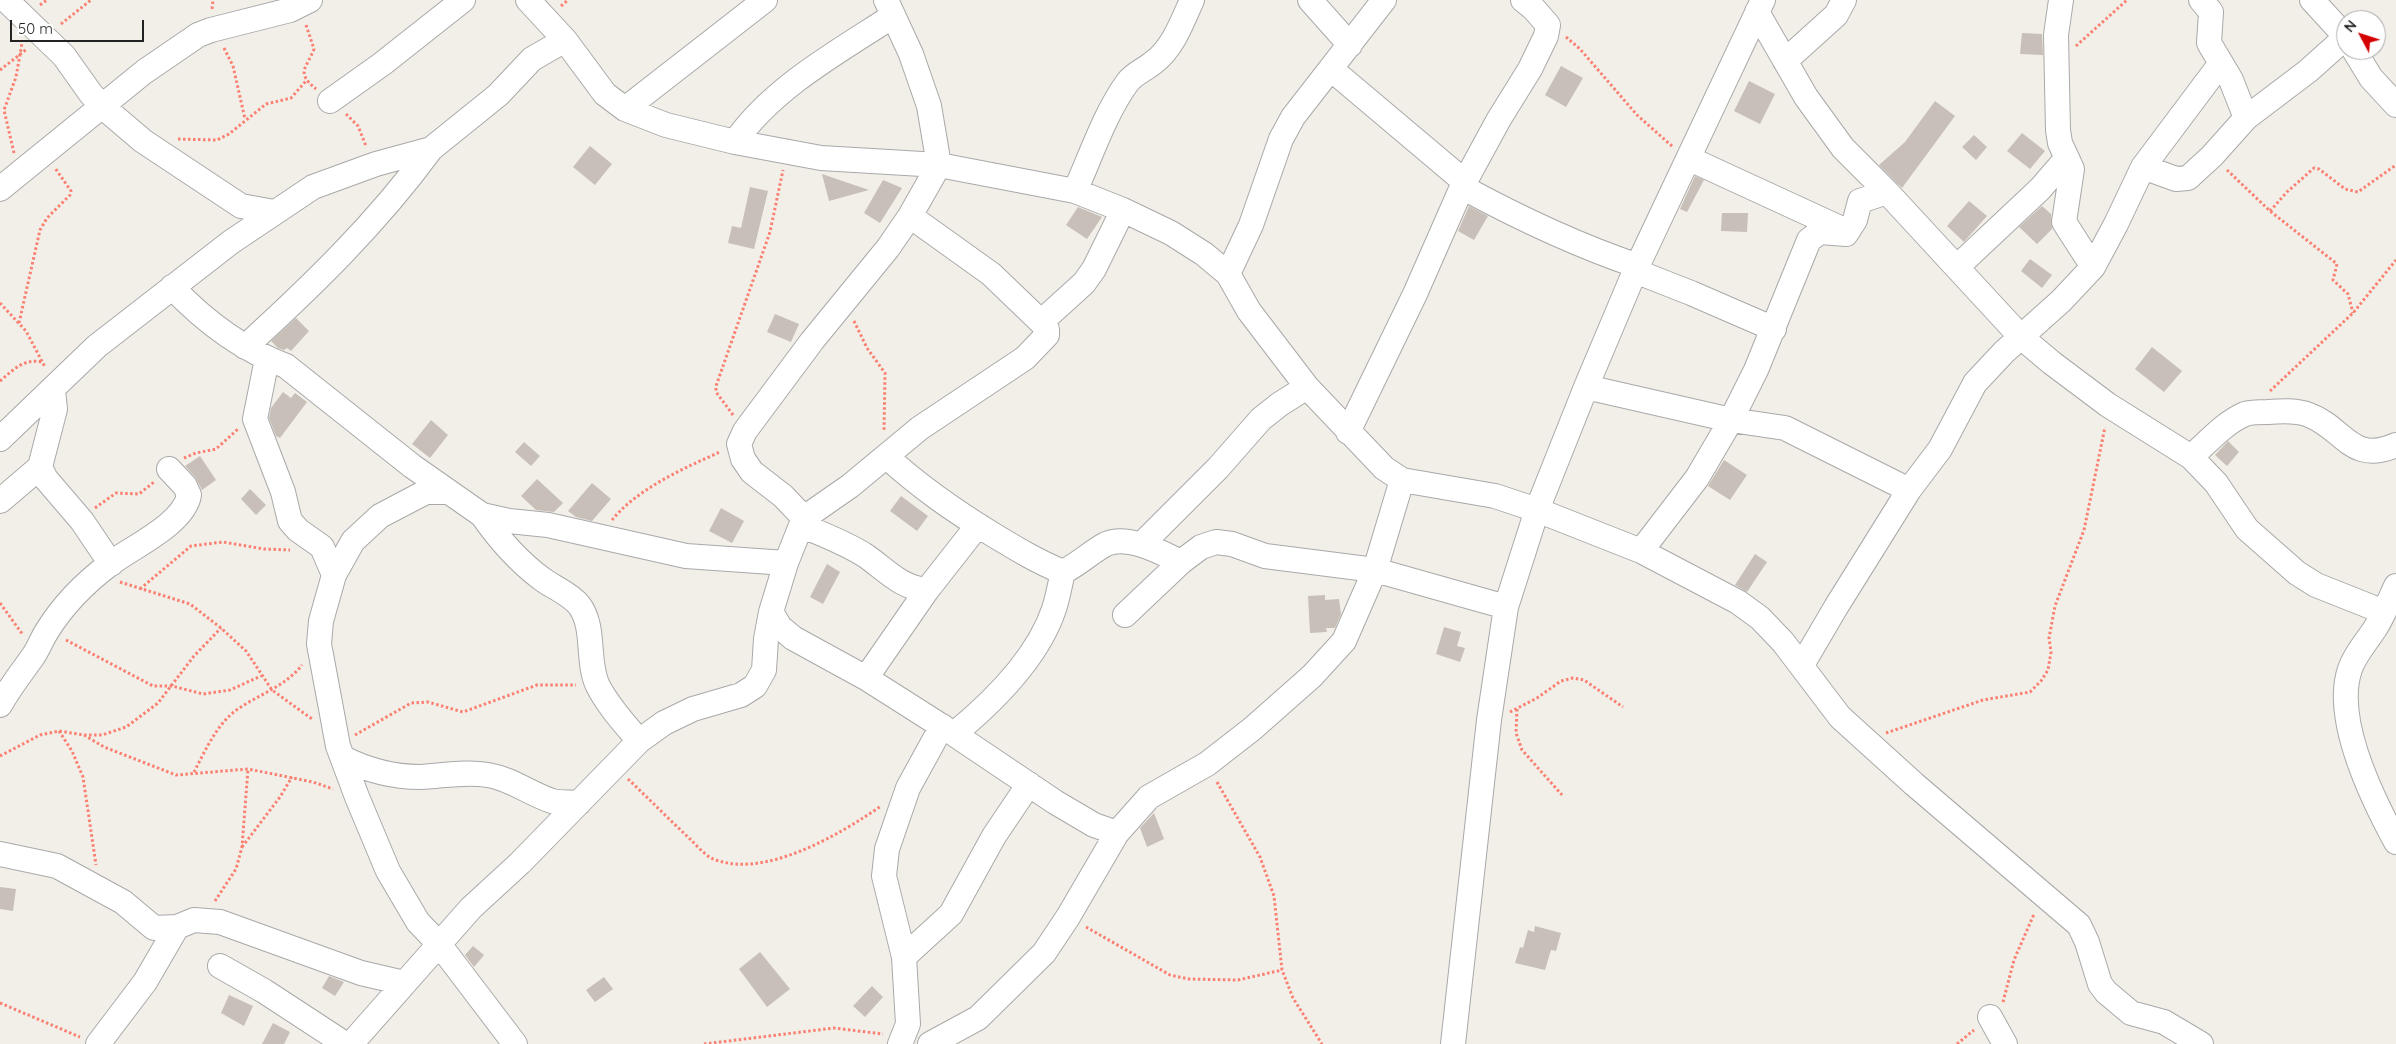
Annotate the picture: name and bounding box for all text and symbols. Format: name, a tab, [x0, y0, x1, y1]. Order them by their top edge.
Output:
scale bar	[12, 10, 146, 42]
north arrow	[2336, 10, 2386, 60]
text: N	[2340, 16, 2360, 36]
text: 50 m	[18, 19, 53, 38]

